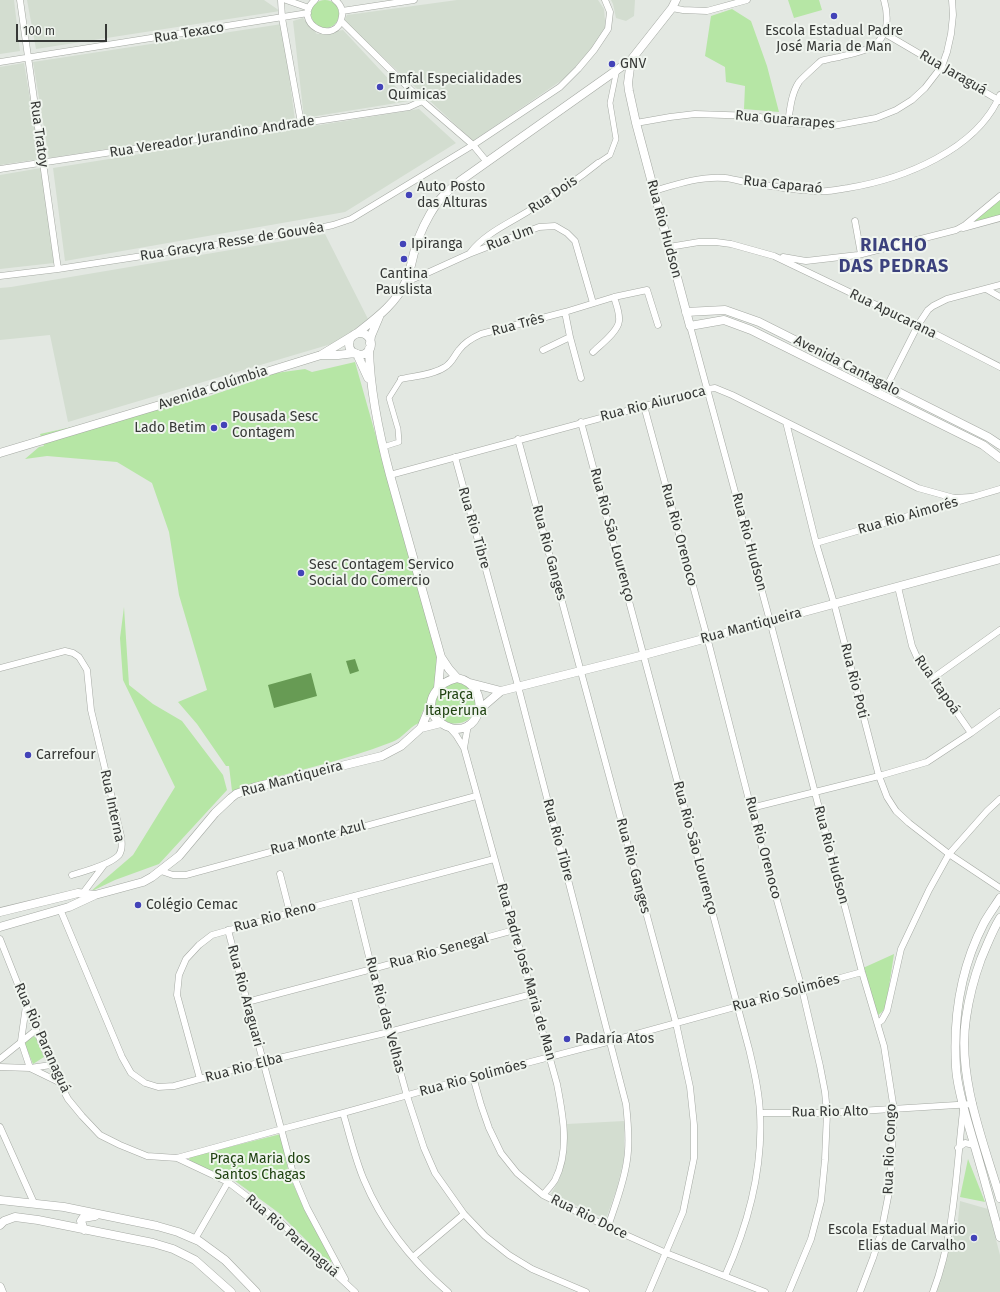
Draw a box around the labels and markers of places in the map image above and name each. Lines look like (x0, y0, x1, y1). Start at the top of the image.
marker: Escola Estadual Padre José Maria de Man (829, 11, 839, 21)
place label: Escola Estadual Padre José Maria de Man (765, 23, 903, 56)
place label: GNV (620, 56, 646, 72)
marker: GNV (607, 59, 617, 69)
place label: Emfal Especialidades Químicas (388, 71, 522, 104)
marker: Emfal Especialidades Químicas (375, 82, 385, 92)
place label: Auto Posto das Alturas (417, 179, 487, 212)
marker: Auto Posto das Alturas (404, 190, 414, 200)
place label: Ipiranga (411, 236, 463, 252)
marker: Ipiranga (398, 239, 408, 249)
marker: Cantina Pauslista (399, 254, 409, 264)
place label: Cantina Pauslista (376, 266, 432, 298)
place label: Pousada Sesc Contagem (232, 409, 318, 442)
place label: Lado Betim (134, 420, 206, 436)
marker: Pousada Sesc Contagem (219, 420, 229, 430)
marker: Lado Betim (209, 423, 219, 433)
place label: Sesc Contagem Servico Social do Comercio (309, 557, 454, 590)
marker: Sesc Contagem Servico Social do Comercio (296, 568, 306, 578)
place label: Carrefour (36, 747, 96, 763)
marker: Carrefour (23, 750, 33, 760)
place label: Colégio Cemac (146, 897, 238, 913)
marker: Colégio Cemac (133, 900, 143, 910)
place label: Padaría Atos (575, 1031, 654, 1047)
marker: Padaría Atos (562, 1034, 572, 1044)
place label: Escola Estadual Mario Elias de Carvalho (828, 1222, 966, 1254)
marker: Escola Estadual Mario Elias de Carvalho (969, 1233, 979, 1243)

